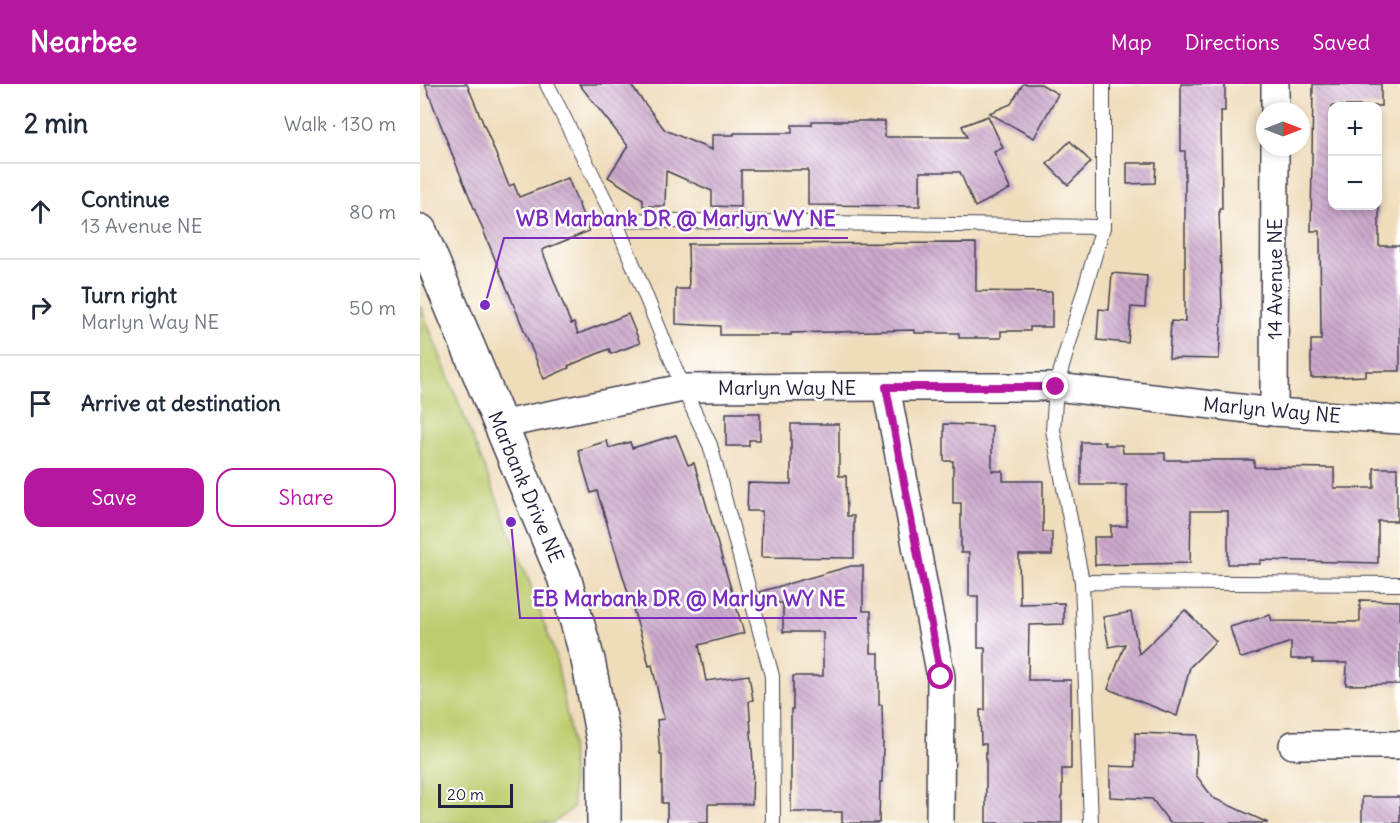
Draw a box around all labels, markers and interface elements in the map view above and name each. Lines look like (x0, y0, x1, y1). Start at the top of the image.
text: Nearbee (30, 24, 137, 60)
text: Map (1111, 29, 1152, 56)
text: Directions (1185, 29, 1279, 56)
text: Saved (1312, 29, 1370, 56)
north arrow (1256, 102, 1310, 156)
map controls (1328, 102, 1382, 210)
button: + (1328, 102, 1382, 156)
text: 2 min (24, 107, 88, 140)
text: Walk · 130 m (284, 111, 396, 136)
button: − (1328, 156, 1382, 210)
text: Continue (81, 185, 170, 213)
icon: ahead (24, 195, 57, 228)
text: 80 m (349, 199, 396, 224)
callout: WB Marbank DR @ Marlyn WY NE (504, 199, 848, 238)
text: WB Marbank DR @ Marlyn WY NE (516, 205, 836, 232)
text: 13 Avenue NE (81, 213, 202, 238)
street label: 14 Avenue NE (1262, 218, 1287, 340)
text: Turn right (81, 281, 177, 309)
icon: right (24, 291, 57, 324)
text: 50 m (349, 295, 396, 320)
text: Marlyn Way NE (81, 309, 219, 334)
route end (1042, 373, 1068, 399)
street label: Marlyn Way NE (718, 375, 856, 400)
icon: arrive (24, 387, 57, 420)
text: Arrive at destination (81, 389, 281, 417)
street label: Marlyn Way NE (1202, 391, 1342, 428)
street label: Marbank Drive NE (483, 407, 570, 566)
button: Save (24, 468, 204, 527)
button: Share (216, 468, 396, 527)
callout: EB Marbank DR @ Marlyn WY NE (520, 579, 857, 618)
text: EB Marbank DR @ Marlyn WY NE (532, 585, 846, 612)
route start (927, 663, 953, 689)
scale bar (438, 781, 513, 808)
text: 20 m (447, 784, 484, 804)

